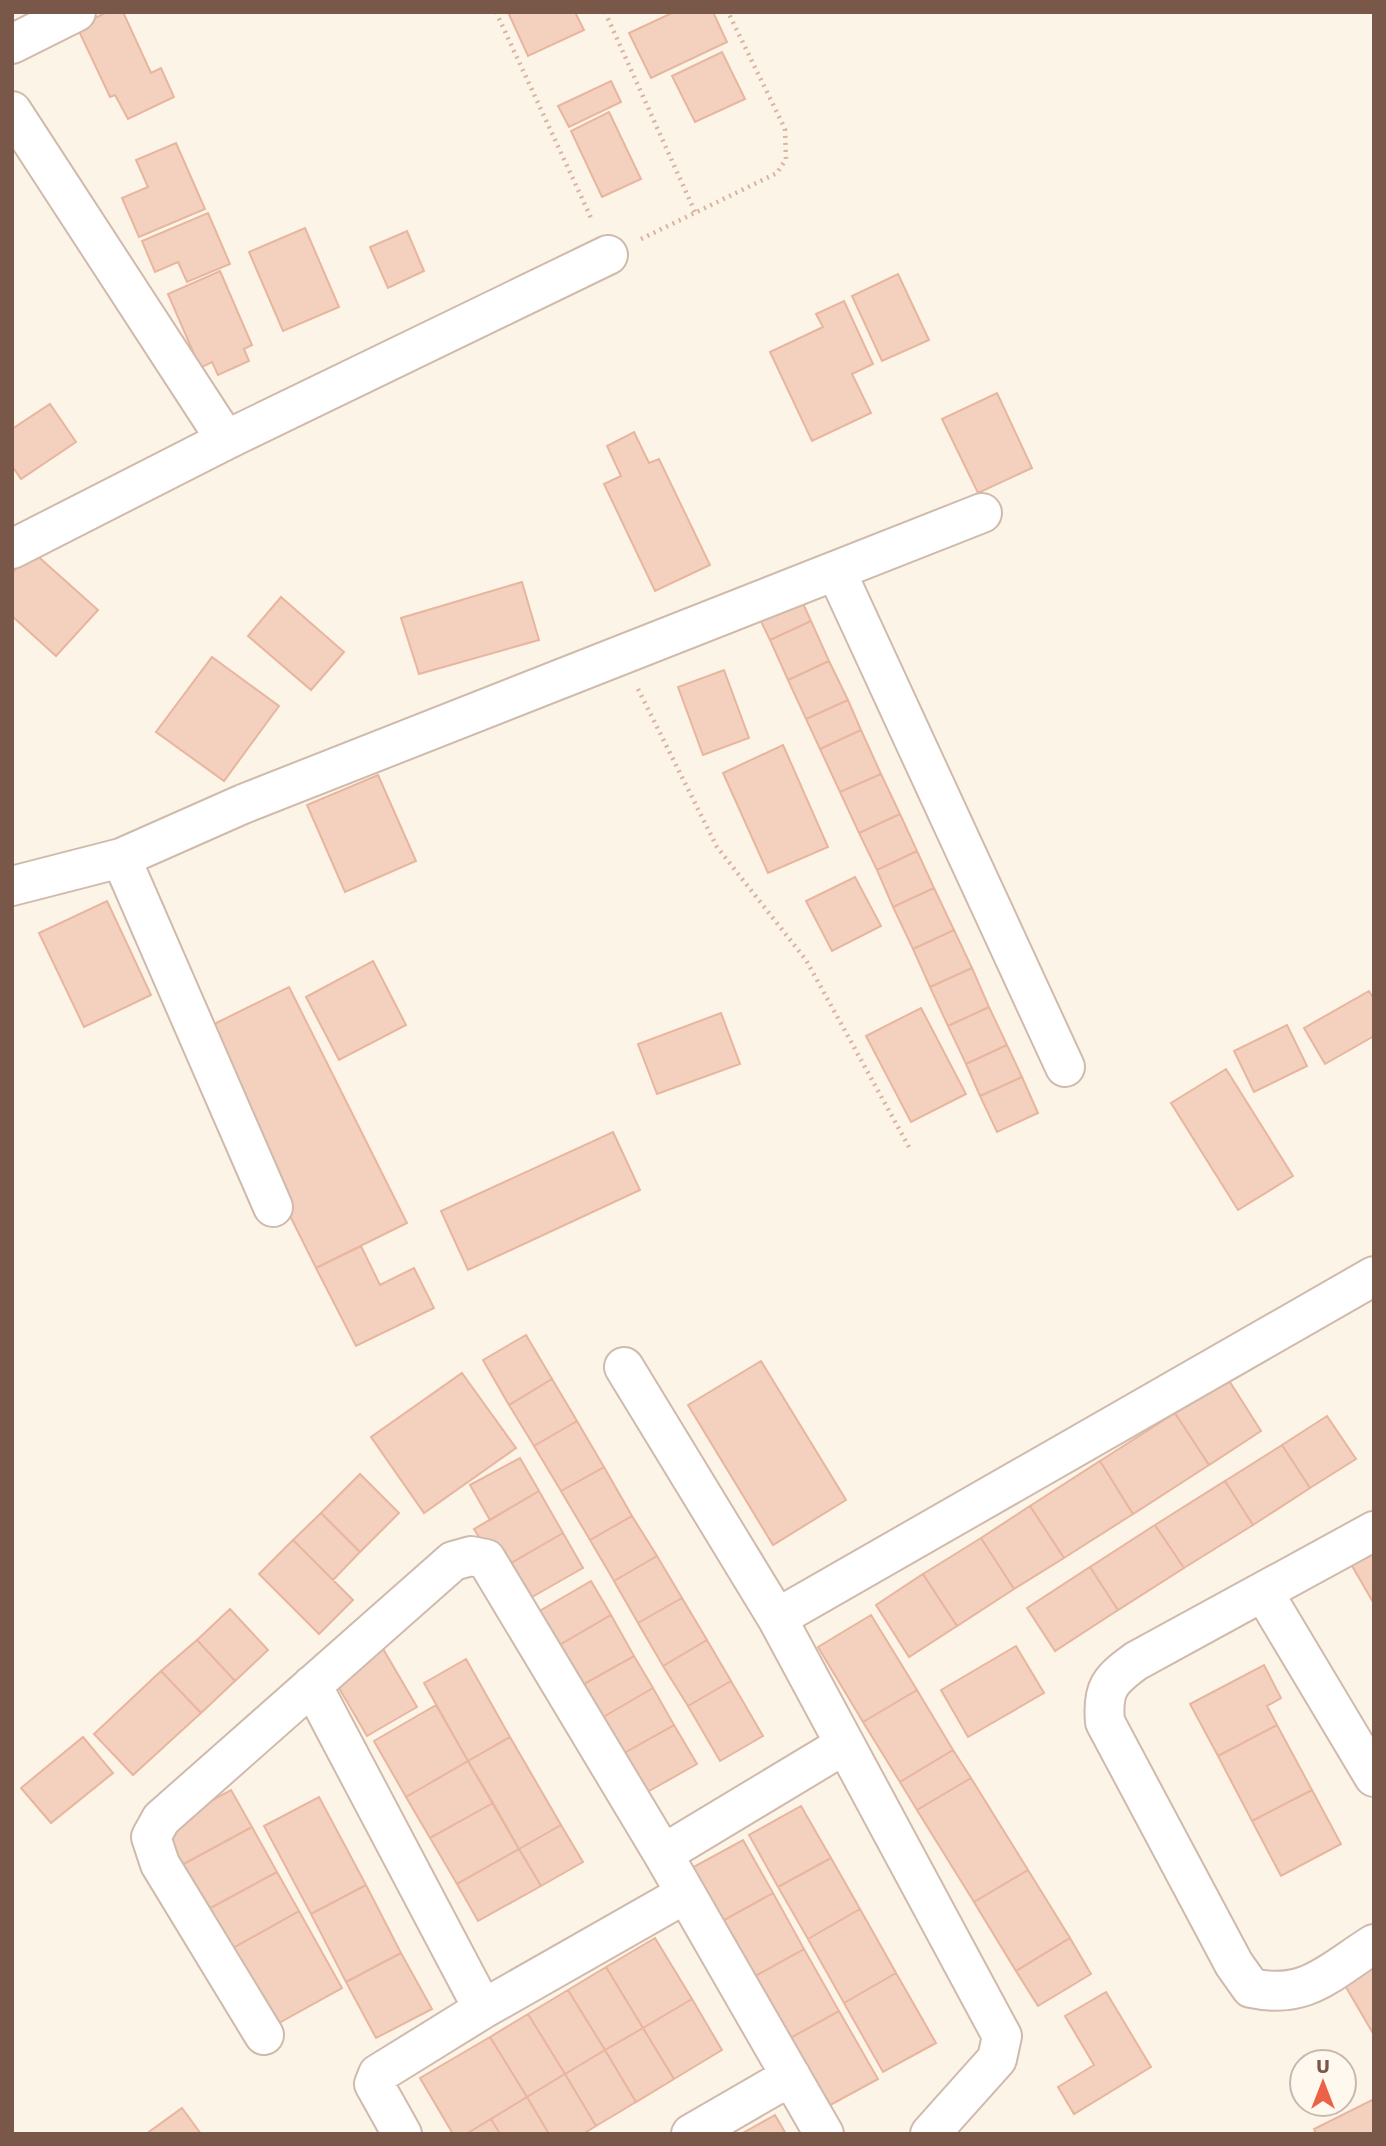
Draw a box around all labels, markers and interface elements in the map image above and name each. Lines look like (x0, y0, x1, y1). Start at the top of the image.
north arrow (1288, 2048, 1358, 2118)
text: U (1316, 2055, 1330, 2078)

